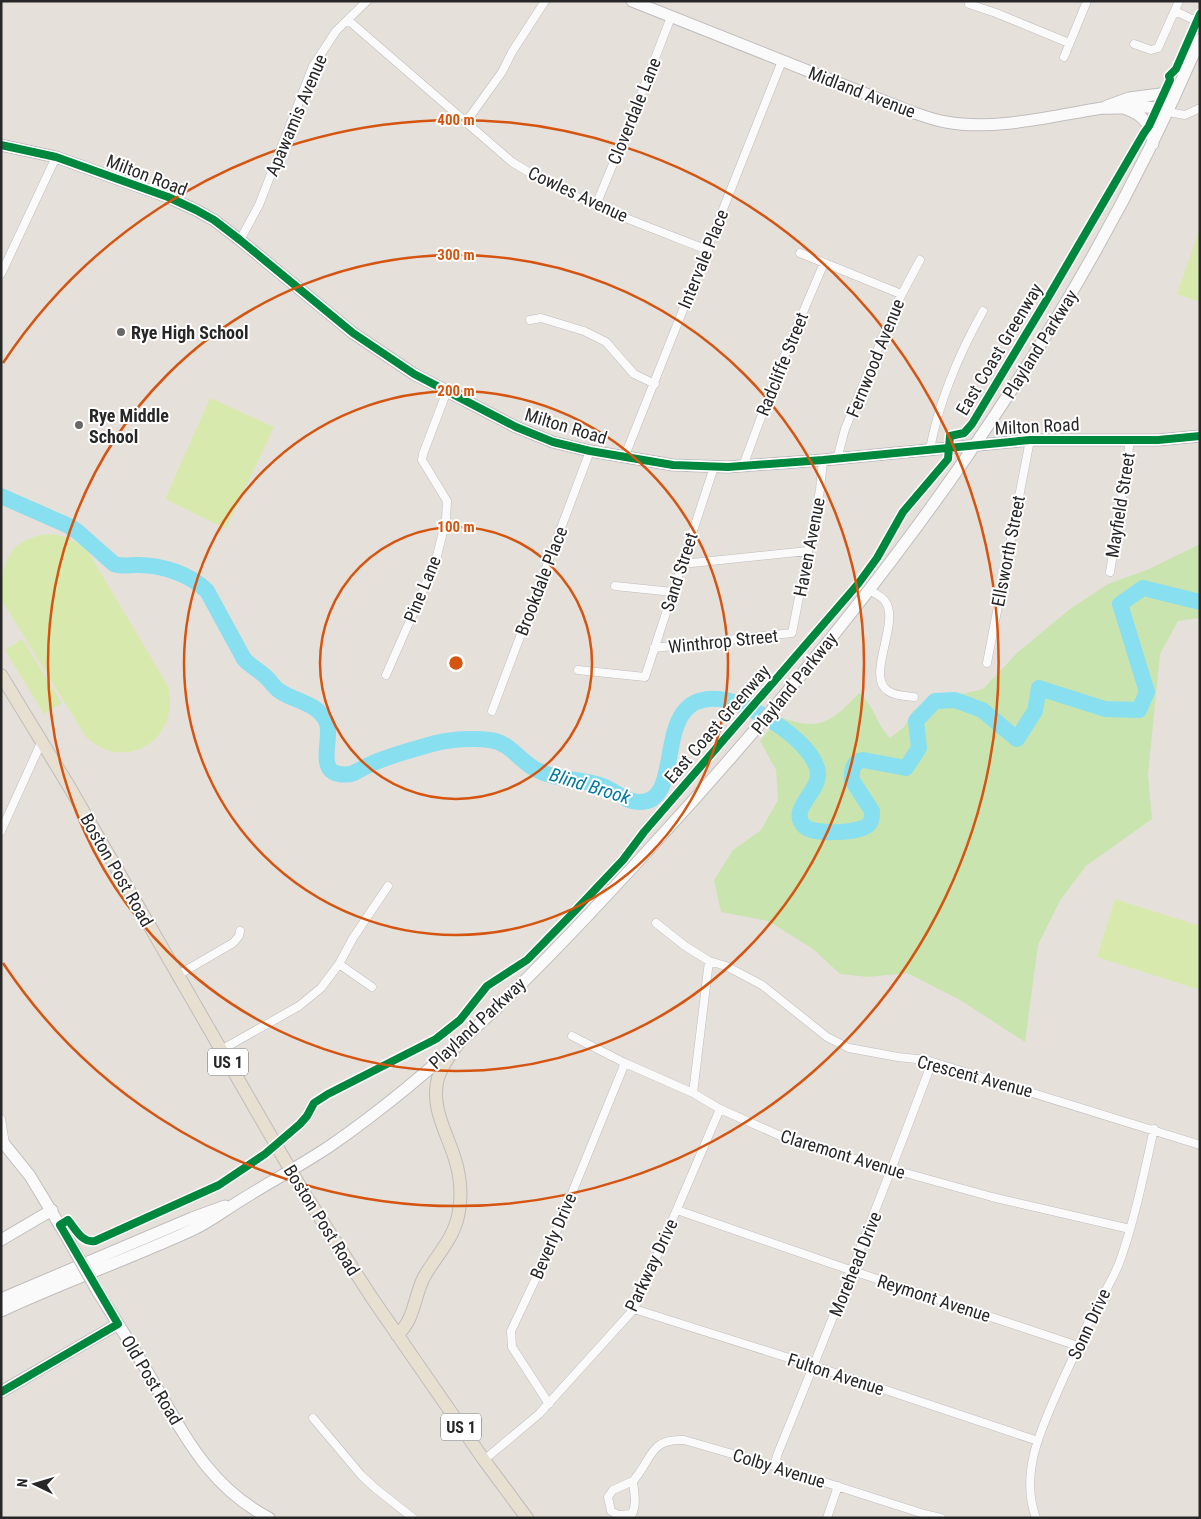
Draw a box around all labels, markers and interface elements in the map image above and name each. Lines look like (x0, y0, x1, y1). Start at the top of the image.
street label: Apawamis Avenue (261, 51, 331, 179)
street label: Cloverdale Lane (603, 55, 665, 167)
street label: Midland Avenue (805, 62, 919, 122)
text: 400 m (437, 111, 475, 129)
street label: Milton Road (104, 150, 190, 200)
street label: Cowles Avenue (525, 162, 631, 226)
street label: Intervale Place (674, 206, 732, 312)
text: 300 m (437, 246, 475, 264)
street label: East Coast Greenway (951, 279, 1047, 419)
street label: Playland Parkway (998, 285, 1082, 402)
street label: Fernwood Avenue (842, 296, 908, 420)
street label: Radcliffe Street (752, 309, 812, 419)
place label: Rye High School (131, 322, 249, 343)
marker: Rye High School (115, 326, 127, 338)
text: 200 m (437, 382, 475, 400)
street label: Milton Road (522, 404, 610, 448)
place label: Rye Middle School (89, 405, 169, 447)
street label: Milton Road (994, 413, 1080, 439)
marker: Rye Middle School (73, 419, 85, 431)
street label: Mayfield Street (1101, 451, 1139, 559)
street label: Ellsworth Street (987, 494, 1029, 608)
street label: Haven Avenue (789, 496, 829, 598)
text: 100 m (437, 518, 475, 536)
street label: Brookdale Place (511, 524, 571, 638)
street label: Sand Street (656, 530, 702, 614)
street label: Pine Lane (399, 553, 445, 625)
street label: Winthrop Street (667, 625, 779, 657)
street label: Playland Parkway (747, 628, 842, 738)
centre of rings (447, 654, 465, 672)
street label: East Coast Greenway (660, 660, 774, 787)
water label: Blind Brook (547, 763, 634, 809)
street label: Boston Post Road (76, 810, 158, 930)
street label: Playland Parkway (424, 973, 530, 1073)
road number: US 1 (208, 1048, 248, 1076)
street label: Crescent Avenue (915, 1050, 1035, 1102)
street label: Claremont Avenue (778, 1125, 908, 1183)
street label: Boston Post Road (279, 1161, 365, 1279)
street label: Beverly Drive (525, 1190, 581, 1282)
street label: Morehead Drive (824, 1209, 886, 1319)
street label: Parkway Drive (620, 1215, 682, 1315)
street label: Reymont Avenue (875, 1270, 993, 1326)
street label: Sonn Drive (1063, 1285, 1115, 1363)
street label: Old Post Road (117, 1331, 187, 1429)
street label: Fulton Avenue (785, 1349, 887, 1399)
road number: US 1 (441, 1414, 481, 1440)
street label: Colby Avenue (730, 1444, 828, 1492)
north arrow (10, 1459, 60, 1509)
text: N (14, 1478, 30, 1488)

